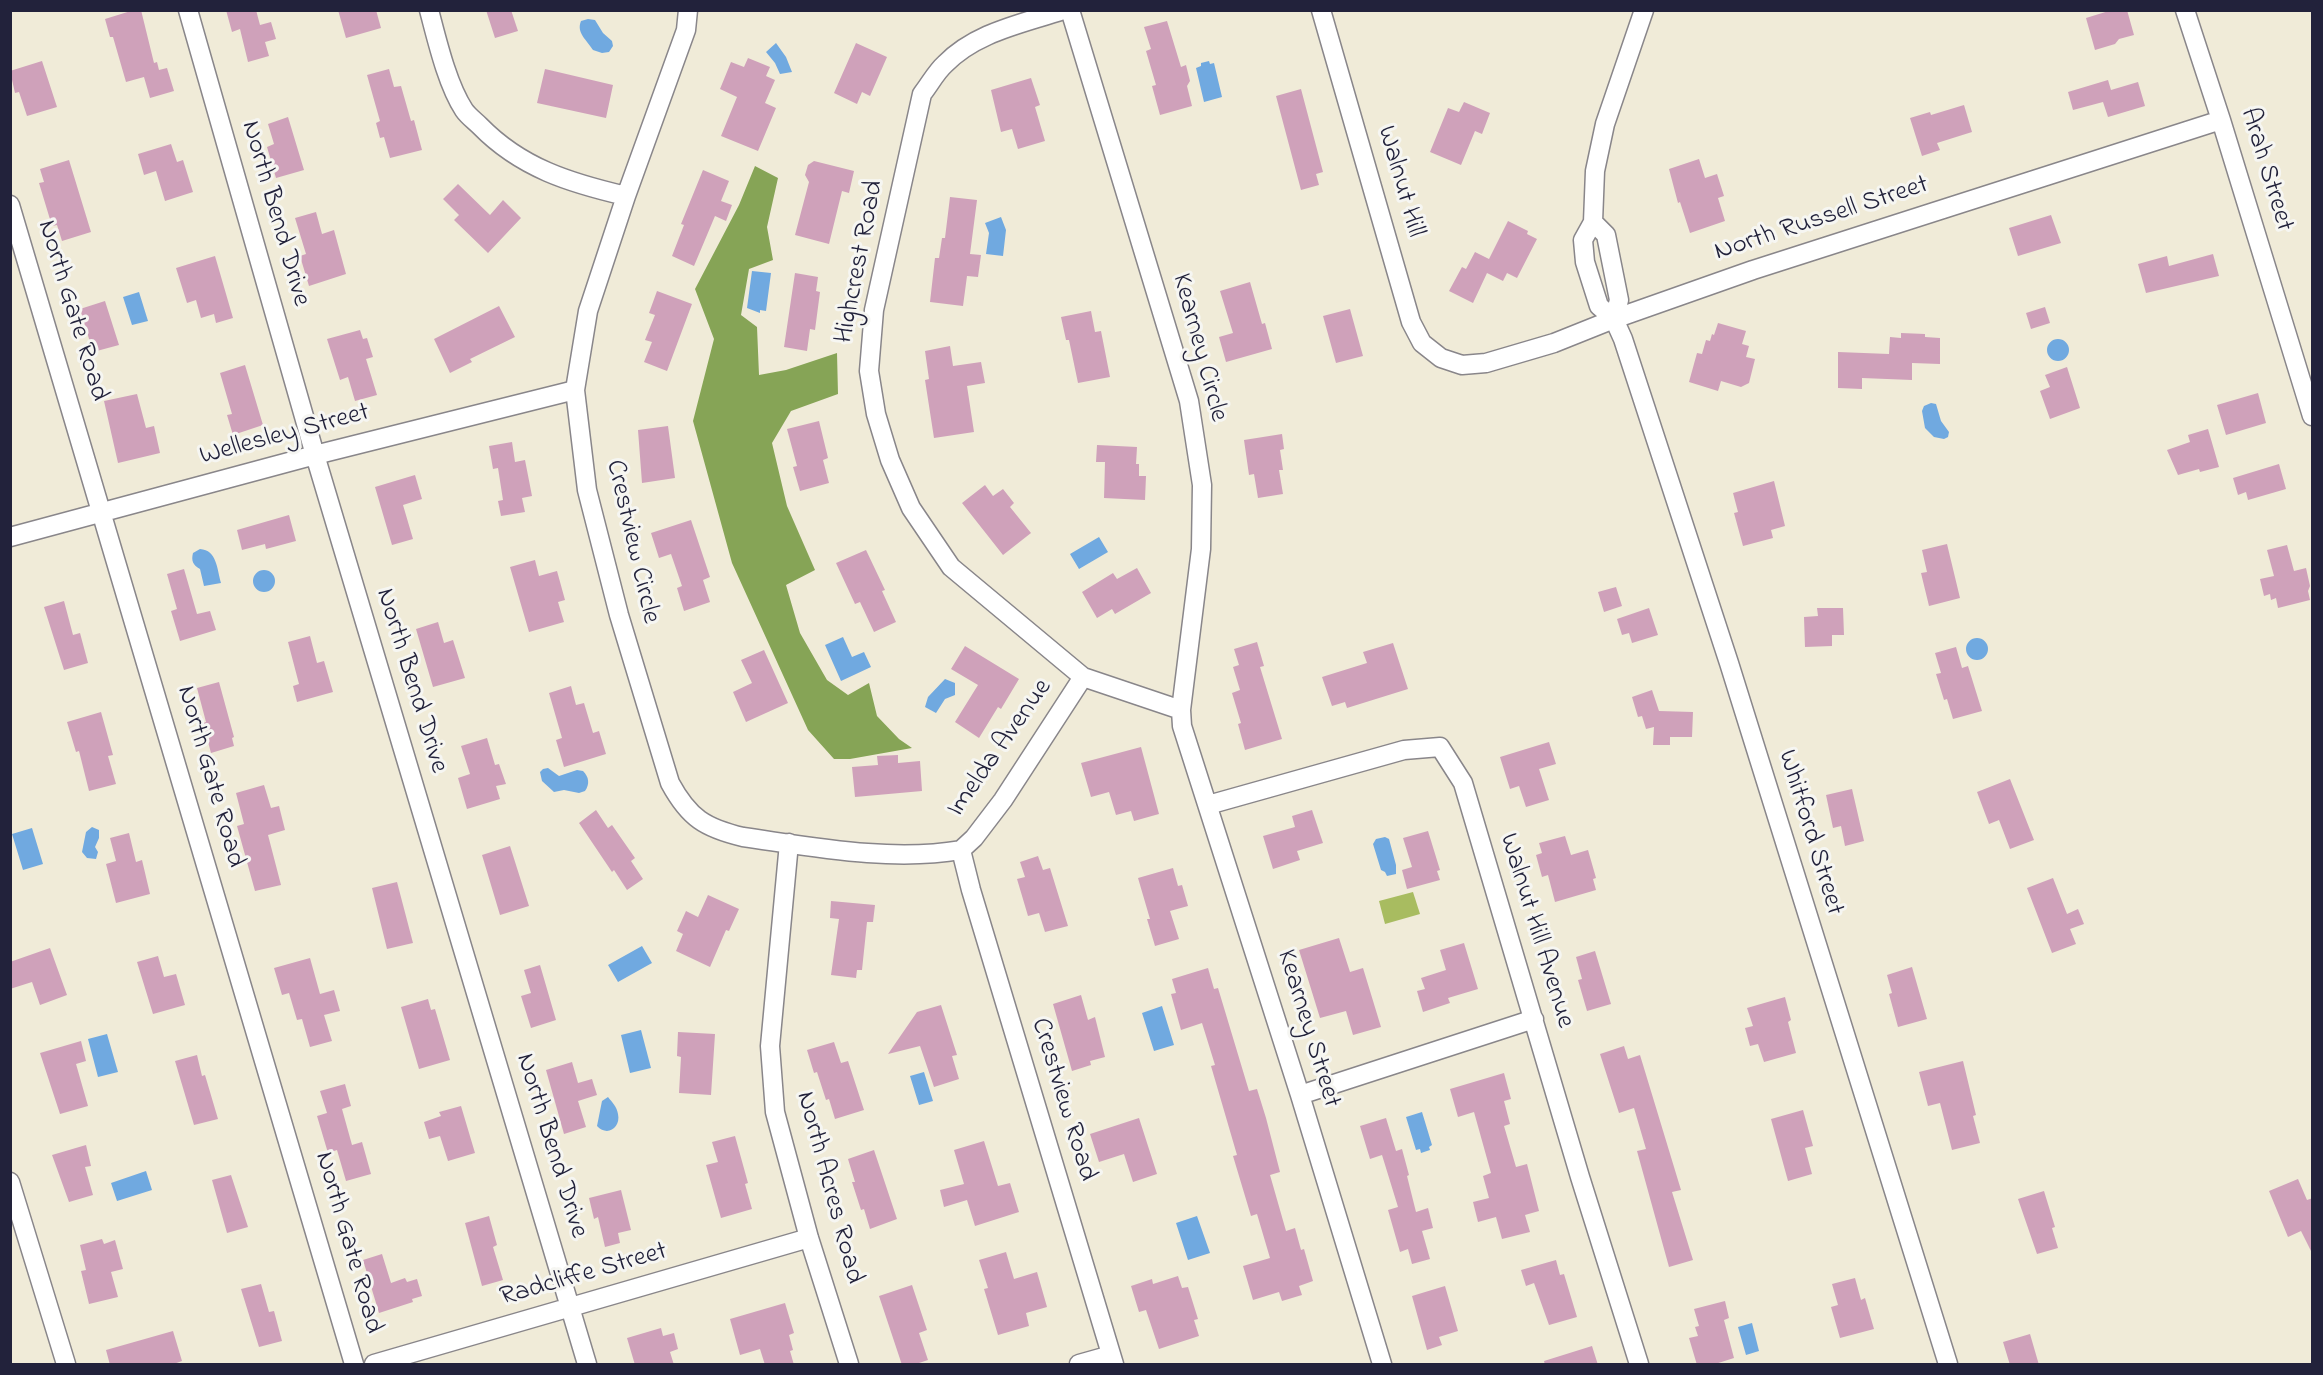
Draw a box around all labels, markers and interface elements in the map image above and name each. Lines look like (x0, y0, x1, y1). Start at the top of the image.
street label: Arah Street (2231, 104, 2299, 236)
street label: North Bend Drive (232, 118, 316, 310)
street label: Walnut Hill (1368, 123, 1430, 241)
street label: North Russell Street (1711, 170, 1933, 270)
street label: Highcrest Road (829, 178, 893, 346)
street label: North Gate Road (28, 217, 114, 405)
street label: Kearney Circle (1163, 270, 1233, 426)
street label: Wellesley Street (197, 398, 373, 474)
street label: Crestview Circle (596, 457, 666, 627)
street label: North Bend Drive (367, 585, 453, 777)
street label: Imelda Avenue (942, 674, 1060, 824)
street label: North Gate Road (168, 682, 250, 872)
street label: Whitford Street (1769, 747, 1849, 919)
street label: Walnut Hill Avenue (1490, 830, 1580, 1032)
street label: Kearney Street (1268, 946, 1346, 1112)
street label: Crestview Road (1022, 1015, 1102, 1185)
street label: North Bend Drive (507, 1050, 593, 1242)
street label: North Acres Road (787, 1088, 869, 1288)
street label: North Gate Road (306, 1148, 388, 1338)
street label: Radcliffe Street (497, 1237, 671, 1315)

